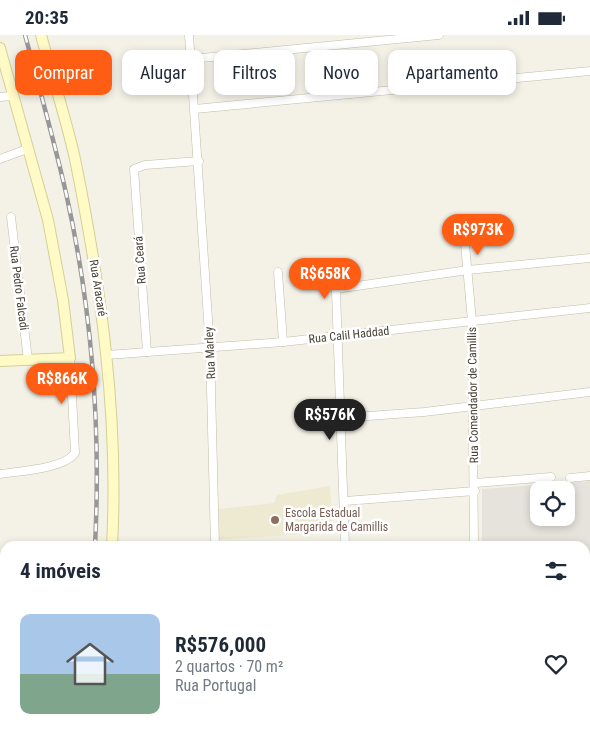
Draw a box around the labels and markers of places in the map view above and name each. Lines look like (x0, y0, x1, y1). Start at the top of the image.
pin: R$973K (437, 213, 519, 256)
pin: R$658K (284, 257, 366, 300)
pin: R$866K (21, 363, 103, 405)
pin: R$576K (289, 399, 371, 441)
place label: Escola Estadual Margarida de Camillis (285, 506, 388, 534)
marker: Escola Estadual Margarida de Camillis (269, 514, 281, 526)

